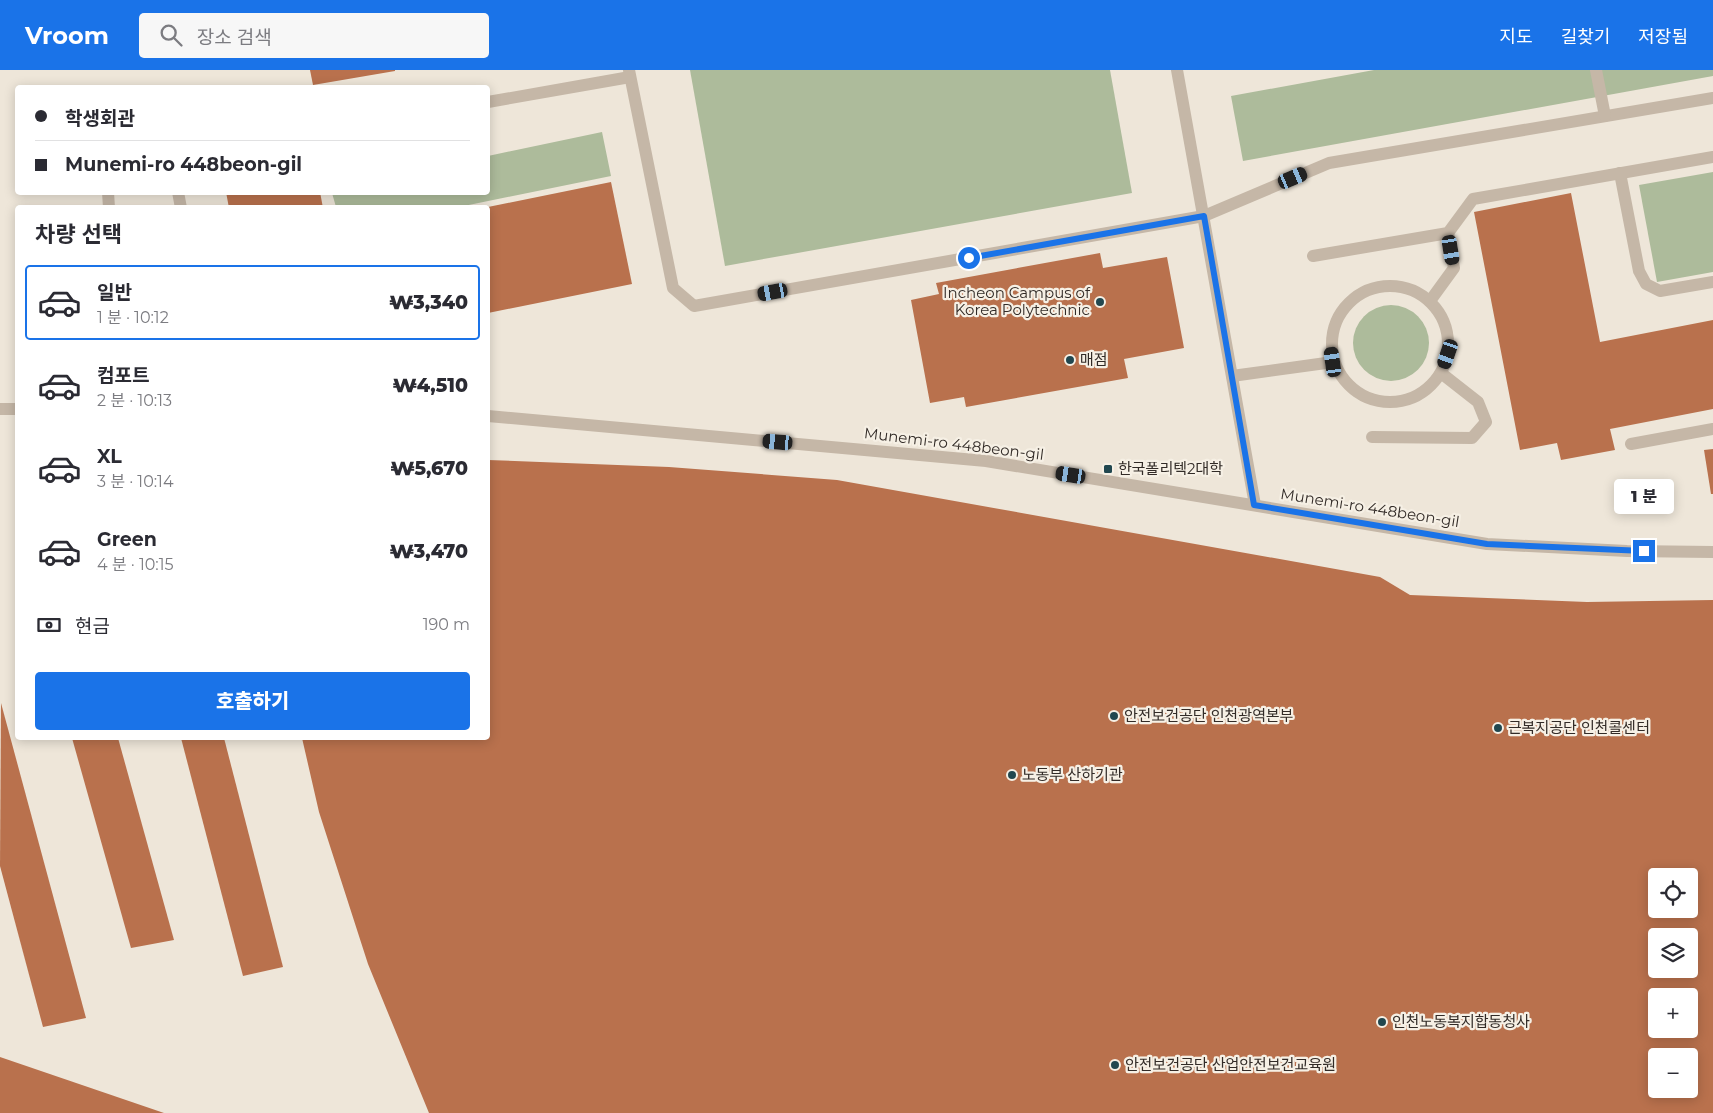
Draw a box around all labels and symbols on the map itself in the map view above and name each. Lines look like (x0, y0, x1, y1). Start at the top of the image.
car (1276, 165, 1309, 191)
car (1441, 234, 1460, 266)
route start (958, 247, 980, 269)
car (756, 282, 789, 302)
place label: Incheon Campus of Korea Polytechnic (943, 283, 1091, 319)
marker: Incheon Campus of Korea Polytechnic (1094, 296, 1106, 308)
car (1436, 337, 1459, 371)
car (1323, 346, 1342, 378)
place label: 매점 (1080, 350, 1108, 369)
marker: 매점 (1064, 354, 1076, 366)
street label: Munemi-ro 448beon-gil (863, 423, 1045, 464)
car (762, 433, 793, 451)
place label: 한국폴리텍2대학 (1118, 459, 1223, 478)
marker: 한국폴리텍2대학 (1102, 463, 1114, 475)
car (1055, 465, 1086, 485)
callout: 1 분 (1614, 478, 1674, 514)
street label: Munemi-ro 448beon-gil (1279, 484, 1461, 531)
route end (1633, 540, 1655, 562)
place label: 안전보건공단 인천광역본부 (1124, 706, 1294, 725)
marker: 안전보건공단 인천광역본부 (1108, 710, 1120, 722)
place label: 근복지공단 인천콜센터 (1508, 718, 1650, 737)
marker: 근복지공단 인천콜센터 (1492, 722, 1504, 734)
place label: 노동부 산하기관 (1022, 765, 1123, 784)
marker: 노동부 산하기관 (1006, 769, 1018, 781)
place label: 인천노동복지합동청사 (1392, 1012, 1530, 1031)
marker: 인천노동복지합동청사 (1376, 1016, 1388, 1028)
place label: 안전보건공단 산업안전보건교육원 (1125, 1055, 1336, 1074)
marker: 안전보건공단 산업안전보건교육원 (1109, 1059, 1121, 1071)

